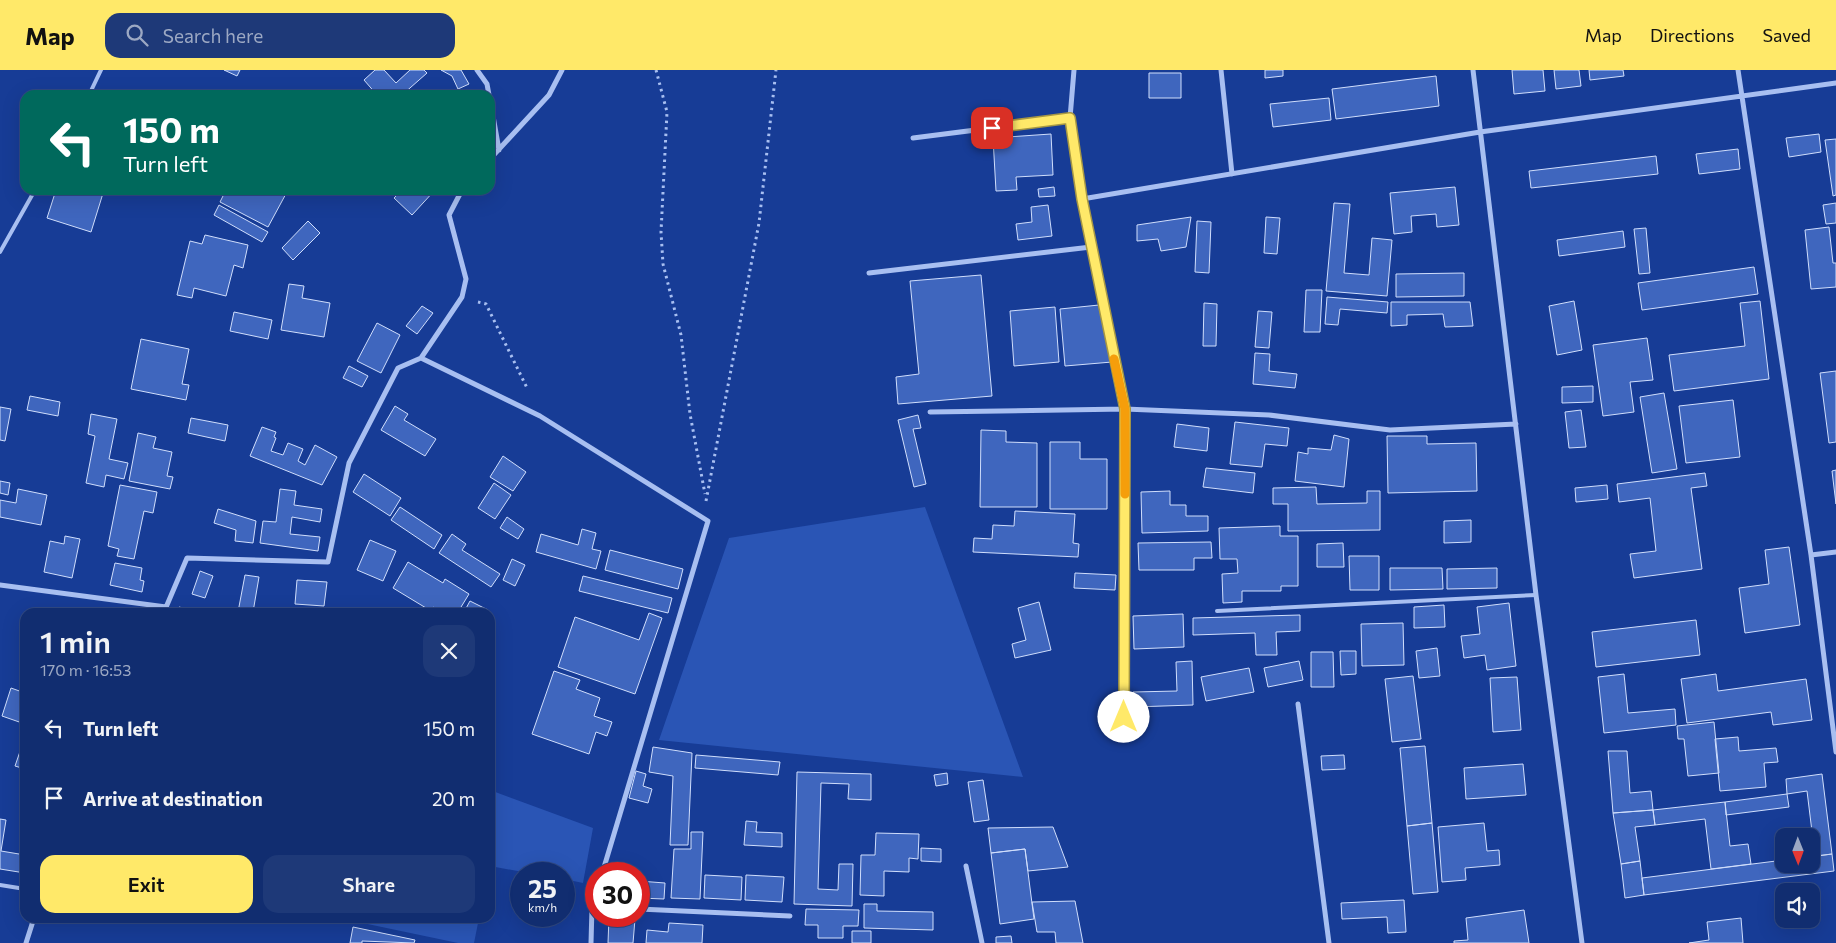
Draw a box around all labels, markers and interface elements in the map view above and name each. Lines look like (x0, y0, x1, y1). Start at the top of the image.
search box (105, 13, 455, 58)
text: Map (25, 21, 75, 50)
icon: search (123, 21, 151, 49)
text: Search here (163, 24, 263, 47)
text: Map (1585, 24, 1622, 46)
text: Directions (1650, 24, 1734, 46)
text: Saved (1762, 24, 1811, 46)
text: 150 m (123, 107, 220, 150)
pin (971, 107, 1013, 149)
icon: left (40, 110, 105, 175)
icon: arrive (978, 114, 1006, 142)
text: Turn left (123, 150, 208, 177)
text: 1 min (40, 622, 111, 659)
button: close (423, 625, 475, 677)
text: 170 m · 16:53 (40, 660, 131, 679)
position arrow (1097, 690, 1149, 742)
icon: left (40, 714, 68, 742)
text: Turn left (83, 717, 158, 740)
text: 150 m (423, 717, 475, 740)
icon: arrive (40, 784, 68, 812)
text: Arrive at destination (83, 787, 263, 810)
text: 20 m (432, 787, 475, 810)
north arrow (1775, 828, 1820, 872)
map controls (1775, 828, 1820, 928)
button: Exit (40, 855, 253, 913)
button: Share (263, 855, 475, 913)
speed limit sign: 30 (585, 862, 650, 927)
text: 25 (528, 873, 557, 903)
button: sound (1775, 883, 1820, 928)
text: km/h (528, 900, 557, 914)

